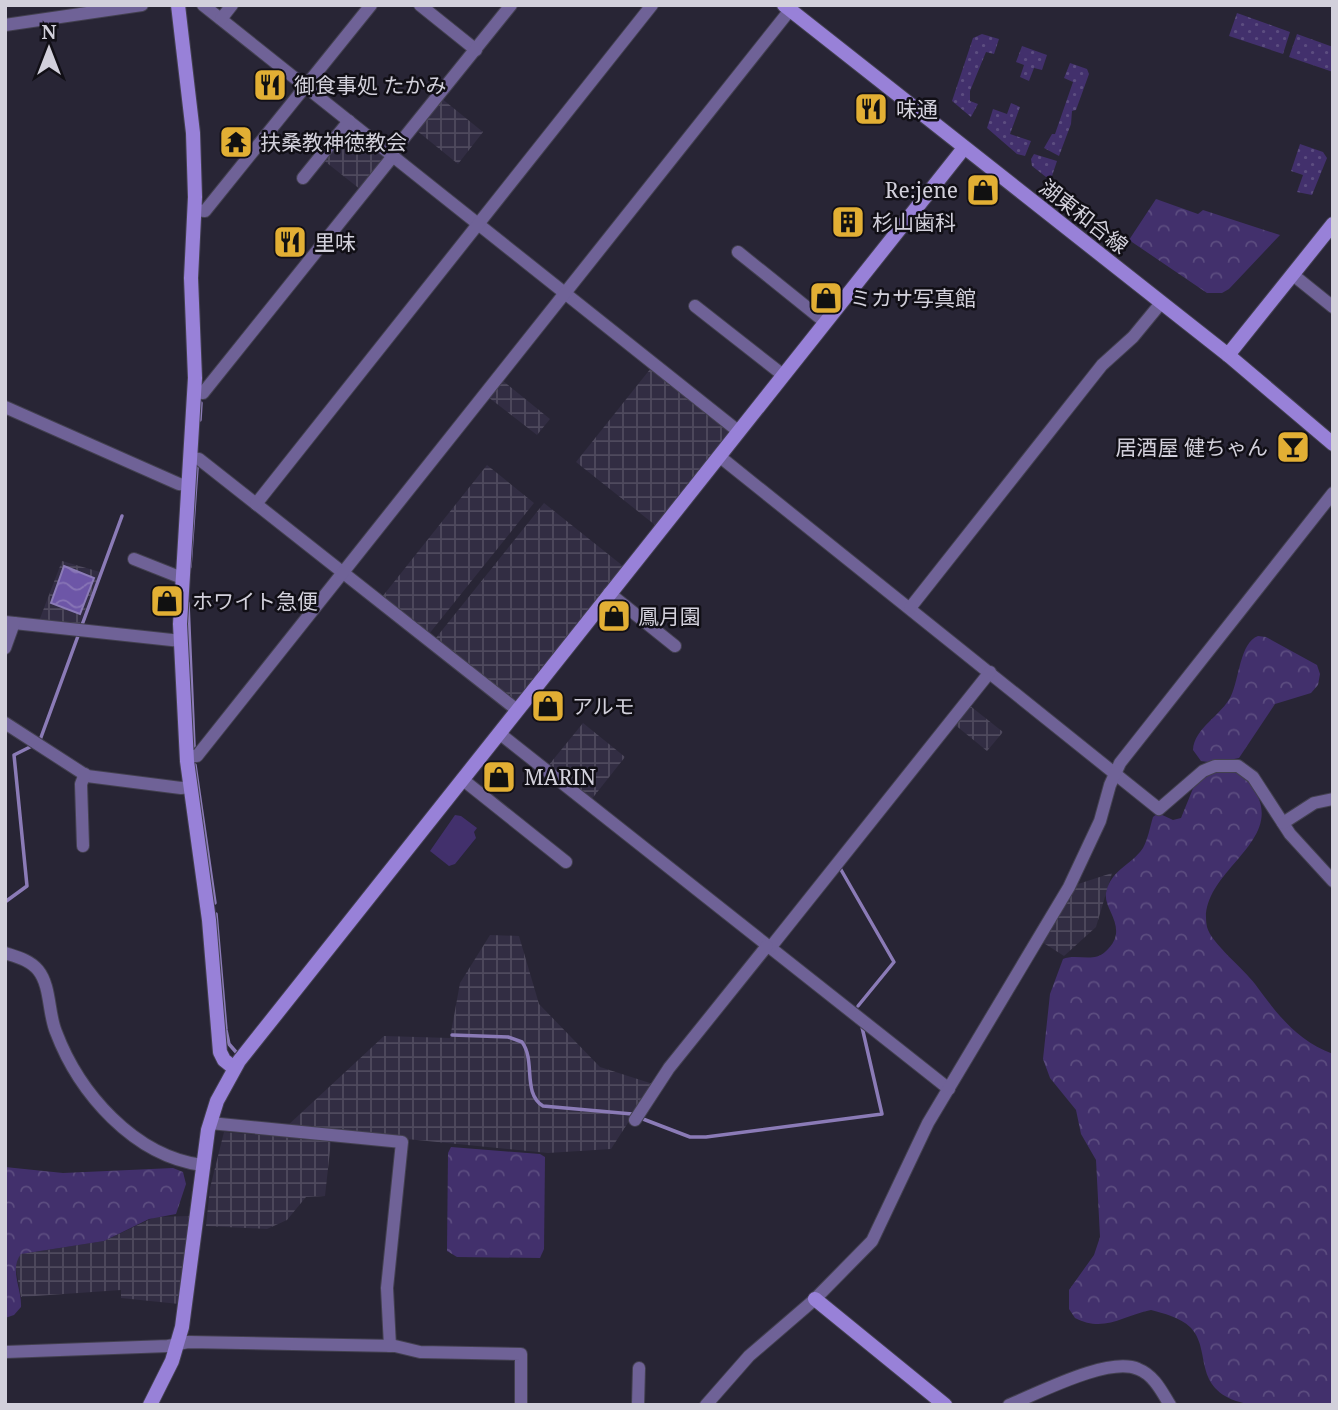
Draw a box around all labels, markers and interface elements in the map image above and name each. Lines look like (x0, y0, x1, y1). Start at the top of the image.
north arrow (14, 14, 84, 84)
text: N (42, 19, 57, 45)
restaurant icon: 御食事処 たかみ (251, 66, 289, 104)
place label: 御食事処 たかみ (294, 71, 446, 99)
restaurant icon: 味通 (852, 90, 890, 128)
place label: 味通 (896, 95, 938, 123)
temple icon: 扶桑教神徳教会 (217, 123, 255, 161)
place label: 扶桑教神徳教会 (260, 128, 407, 156)
shop icon: Re:jene (964, 171, 1002, 209)
street label: 湖東和合線 (1034, 173, 1134, 259)
place label: Re:jene (885, 176, 958, 204)
building icon: 杉山歯科 (829, 203, 867, 241)
place label: 杉山歯科 (872, 208, 956, 236)
restaurant icon: 里味 (271, 223, 309, 261)
place label: 里味 (314, 228, 356, 256)
shop icon: ミカサ写真館 (807, 279, 845, 317)
place label: ミカサ写真館 (850, 284, 976, 312)
bar icon: 居酒屋 健ちゃん (1274, 428, 1312, 466)
place label: 居酒屋 健ちゃん (1116, 433, 1268, 461)
shop icon: ホワイト急便 (148, 582, 186, 620)
place label: ホワイト急便 (192, 587, 318, 615)
shop icon: 鳳月園 (595, 597, 633, 635)
place label: 鳳月園 (638, 602, 701, 630)
shop icon: アルモ (529, 687, 567, 725)
place label: アルモ (572, 692, 635, 720)
shop icon: MARIN (480, 758, 518, 796)
place label: MARIN (524, 763, 596, 791)

